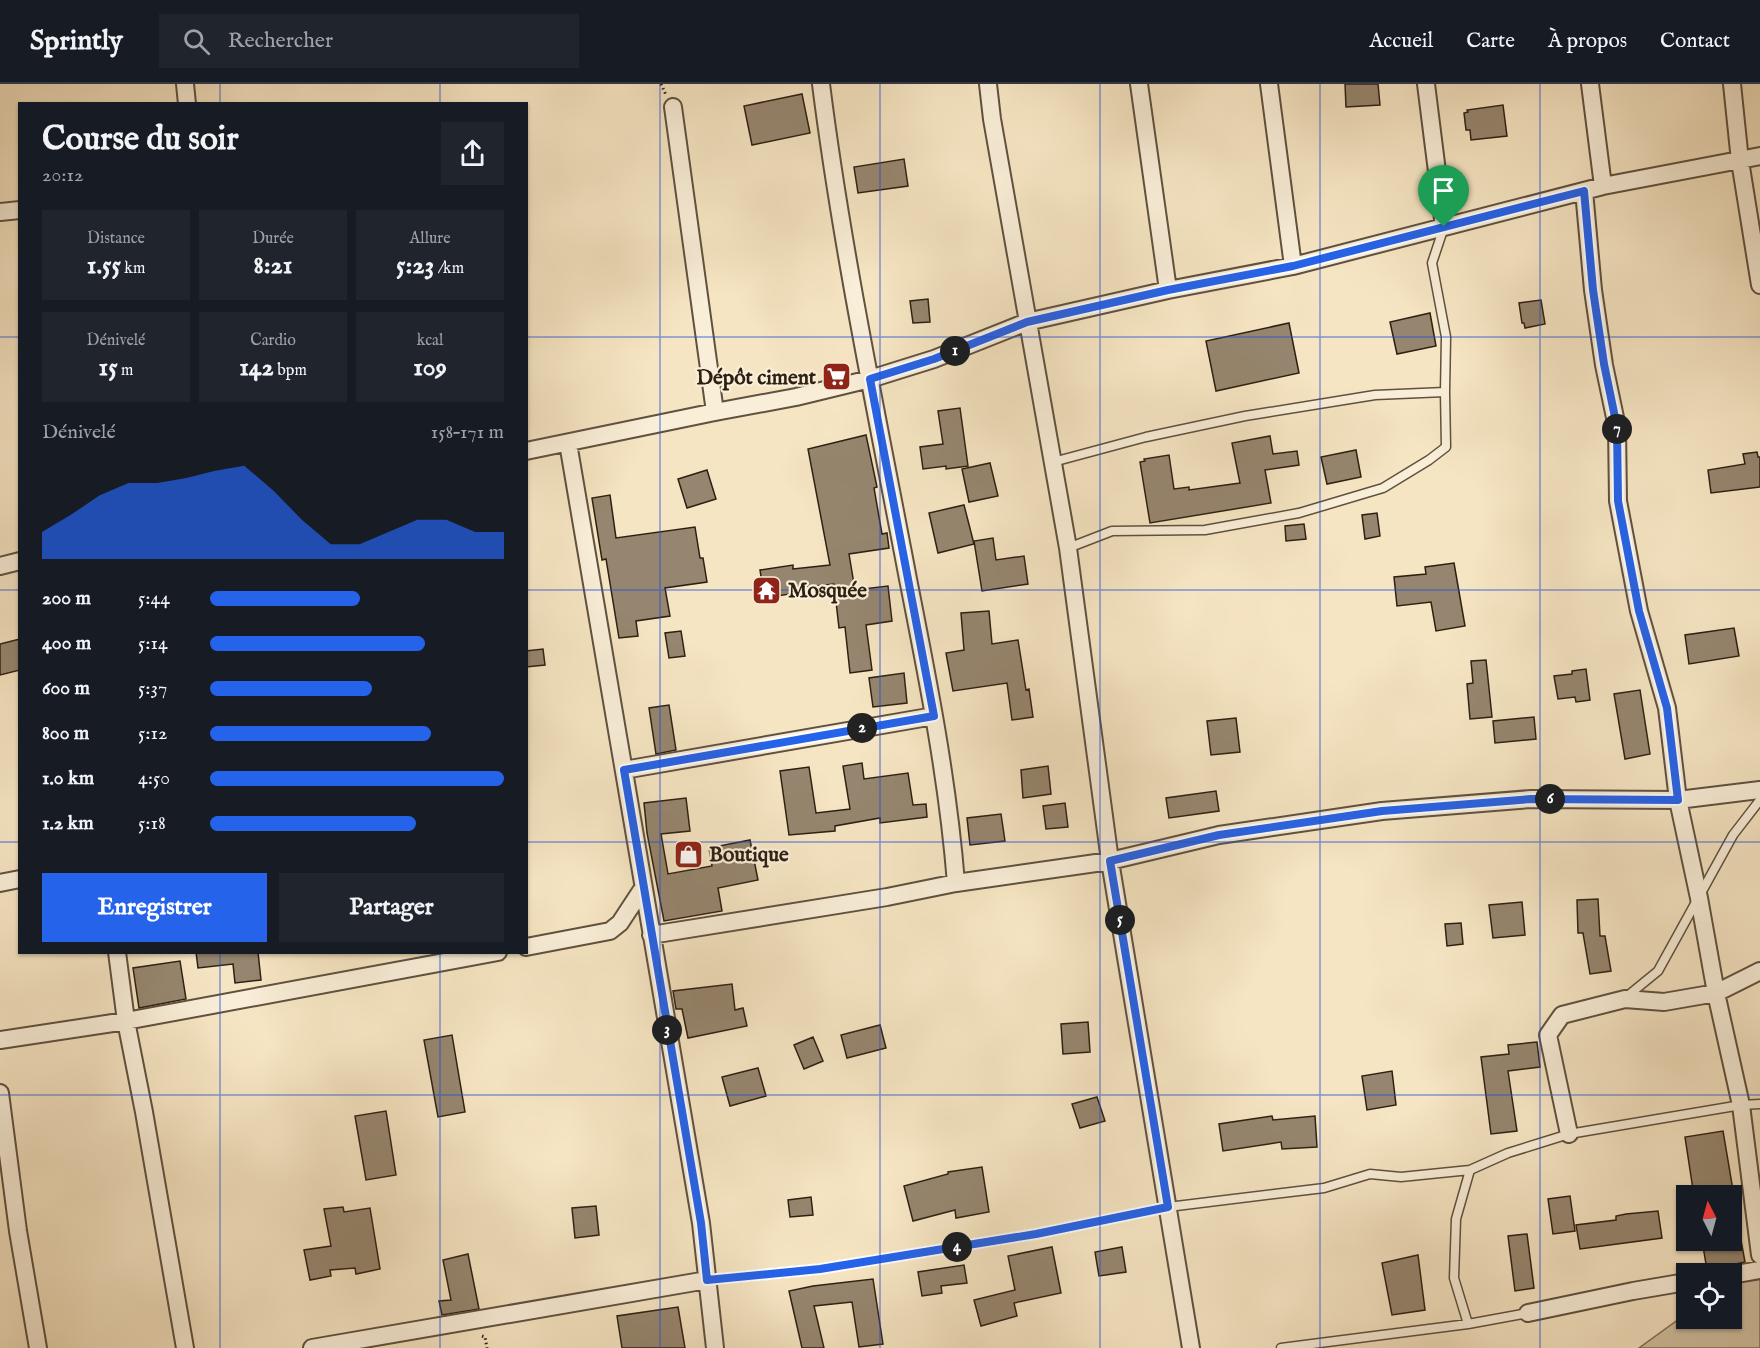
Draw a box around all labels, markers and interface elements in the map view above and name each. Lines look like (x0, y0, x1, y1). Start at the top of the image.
search box (159, 14, 579, 68)
text: Sprintly (30, 24, 123, 59)
icon: search (180, 25, 213, 58)
text: Rechercher (228, 27, 333, 55)
text: Accueil (1369, 28, 1433, 55)
text: Carte (1466, 28, 1515, 55)
text: À propos (1548, 28, 1627, 55)
text: Contact (1660, 28, 1730, 55)
text: Course du soir (42, 119, 239, 161)
button: share (441, 122, 504, 185)
text: 20:12 (42, 163, 83, 188)
pin (1418, 165, 1469, 227)
icon: arrive (1427, 174, 1460, 207)
text: Distance (87, 229, 145, 249)
text: Durée (252, 229, 294, 249)
text: Allure (409, 229, 451, 249)
text: 1.55 (87, 249, 121, 282)
text: 8:21 (254, 249, 292, 282)
text: 5:23 (396, 249, 434, 282)
text: km (121, 259, 145, 279)
text: /km (434, 259, 464, 279)
text: Dénivelé (87, 331, 145, 351)
text: Cardio (250, 331, 296, 351)
text: kcal (417, 331, 443, 351)
pin: 1 (940, 336, 970, 366)
text: 1 (952, 341, 958, 361)
text: 15 (99, 351, 118, 384)
text: 142 (239, 351, 274, 384)
text: 109 (413, 351, 447, 384)
text: m (118, 361, 133, 381)
text: bpm (274, 361, 307, 381)
supermarket icon: Dépôt ciment (821, 361, 853, 393)
place label: Dépôt ciment (696, 365, 817, 392)
pin: 7 (1602, 414, 1632, 444)
text: 7 (1613, 419, 1621, 439)
text: Dénivelé (42, 420, 116, 445)
text: 158–171 m (431, 420, 504, 445)
temple icon: Mosquée (751, 574, 783, 606)
place label: Mosquée (788, 578, 867, 605)
text: 200 m (42, 586, 91, 611)
text: 5:44 (138, 586, 170, 611)
text: 400 m (42, 631, 91, 656)
text: 5:14 (138, 631, 168, 656)
text: 600 m (42, 676, 90, 701)
text: 5:37 (138, 676, 167, 701)
pin: 2 (847, 713, 877, 743)
text: 2 (858, 718, 866, 738)
text: 800 m (42, 721, 89, 746)
text: 5:12 (138, 721, 167, 746)
text: 1.0 km (42, 766, 94, 791)
text: 4:50 (138, 766, 170, 791)
pin: 6 (1535, 784, 1565, 814)
text: 6 (1547, 789, 1553, 809)
text: 1.2 km (42, 811, 94, 836)
text: 5:18 (138, 811, 166, 836)
shop icon: Boutique (672, 838, 704, 870)
place label: Boutique (709, 842, 789, 869)
button: Enregistrer (42, 873, 267, 942)
button: Partager (279, 873, 504, 942)
pin: 5 (1105, 905, 1135, 935)
text: 5 (1117, 910, 1123, 930)
pin: 3 (652, 1015, 682, 1045)
text: 3 (664, 1020, 670, 1040)
north arrow (1676, 1185, 1742, 1251)
map controls (1676, 1185, 1742, 1329)
pin: 4 (942, 1232, 972, 1262)
text: 4 (953, 1237, 961, 1257)
button: locate (1676, 1263, 1742, 1329)

